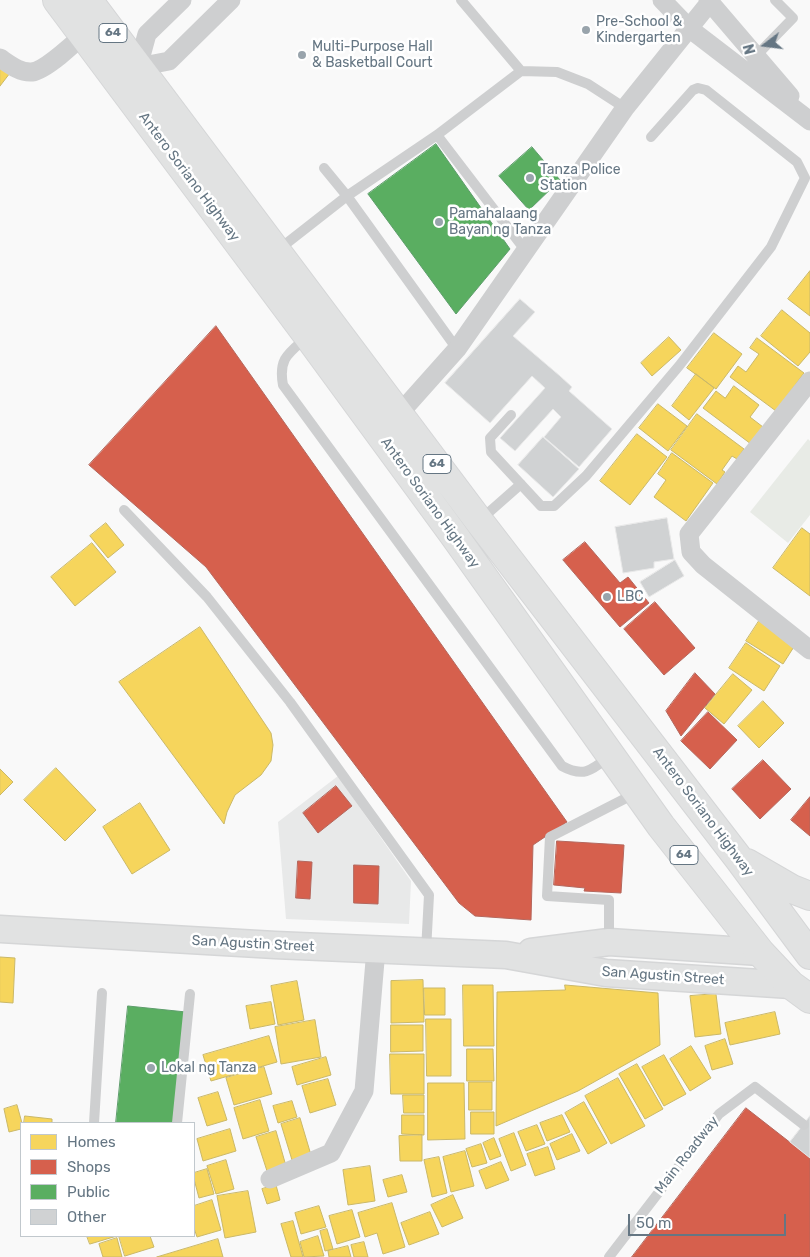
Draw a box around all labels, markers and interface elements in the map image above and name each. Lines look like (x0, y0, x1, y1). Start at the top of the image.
place label: Pre-School & Kindergarten (596, 14, 682, 46)
north arrow (740, 20, 790, 70)
road number: 64 (99, 23, 127, 42)
marker: Pre-School & Kindergarten (580, 24, 592, 36)
place label: Multi-Purpose Hall & Basketball Court (312, 39, 433, 72)
text: N (741, 42, 760, 56)
marker: Multi-Purpose Hall & Basketball Court (296, 49, 308, 61)
street label: Antero Soriano Highway (135, 109, 243, 245)
place label: Tanza Police Station (540, 162, 621, 194)
marker: Tanza Police Station (524, 172, 536, 184)
place label: Pamahalaang Bayan ng Tanza (449, 206, 551, 238)
marker: Pamahalaang Bayan ng Tanza (433, 216, 445, 228)
street label: Antero Soriano Highway (377, 434, 483, 572)
road number: 64 (423, 454, 451, 474)
place label: LBC (617, 589, 644, 605)
marker: LBC (601, 591, 613, 603)
street label: Antero Soriano Highway (649, 744, 757, 880)
road number: 64 (670, 846, 698, 864)
street label: San Agustin Street (191, 932, 315, 956)
street label: San Agustin Street (601, 963, 725, 989)
place label: Lokal ng Tanza (161, 1060, 257, 1076)
marker: Lokal ng Tanza (145, 1062, 157, 1074)
street label: Main Roadway (652, 1113, 722, 1197)
legend (20, 1122, 195, 1237)
text: Homes (67, 1133, 116, 1151)
text: Shops (67, 1158, 111, 1176)
text: Public (67, 1183, 110, 1201)
scale bar (630, 1204, 788, 1236)
text: Other (67, 1208, 106, 1226)
text: 50 m (636, 1214, 671, 1232)

